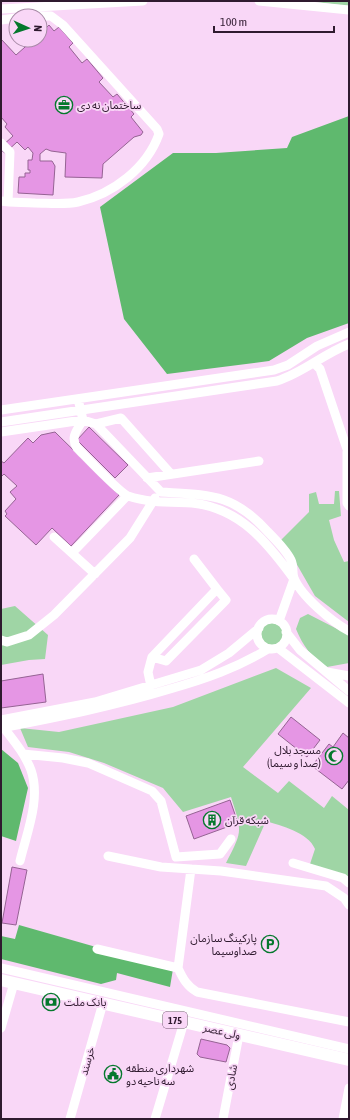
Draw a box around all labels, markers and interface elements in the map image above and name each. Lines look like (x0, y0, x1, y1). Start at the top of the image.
north arrow (8, 8, 48, 48)
scale bar (214, 8, 334, 34)
text: 100 m (220, 15, 247, 29)
text: N (32, 25, 44, 32)
office icon: ساختمان نه دی (54, 95, 74, 115)
place label: ساختمان نه دی (77, 99, 142, 112)
place label: مسجد بلال (صدا و سیما) (267, 744, 321, 770)
mosque icon: مسجد بلال (صدا و سیما) (324, 746, 344, 766)
building icon: شبکه قرآن (202, 810, 222, 830)
place label: شبکه قرآن (225, 814, 269, 827)
place label: پارکینگ سازمان صداوسیما (190, 932, 257, 958)
parking icon: پارکینگ سازمان صداوسیما (260, 934, 280, 954)
bank icon: بانک ملت (41, 992, 61, 1012)
place label: بانک ملت (64, 996, 106, 1009)
road number: 175 (163, 1012, 187, 1028)
street label: ولی عصر (201, 1021, 242, 1042)
street label: خرسند (77, 1045, 98, 1077)
place label: شهرداری منطقه سه ناحیه دو (126, 1062, 195, 1088)
street label: شادی (223, 1063, 240, 1091)
public building icon: شهرداری منطقه سه ناحیه دو (103, 1064, 123, 1084)

